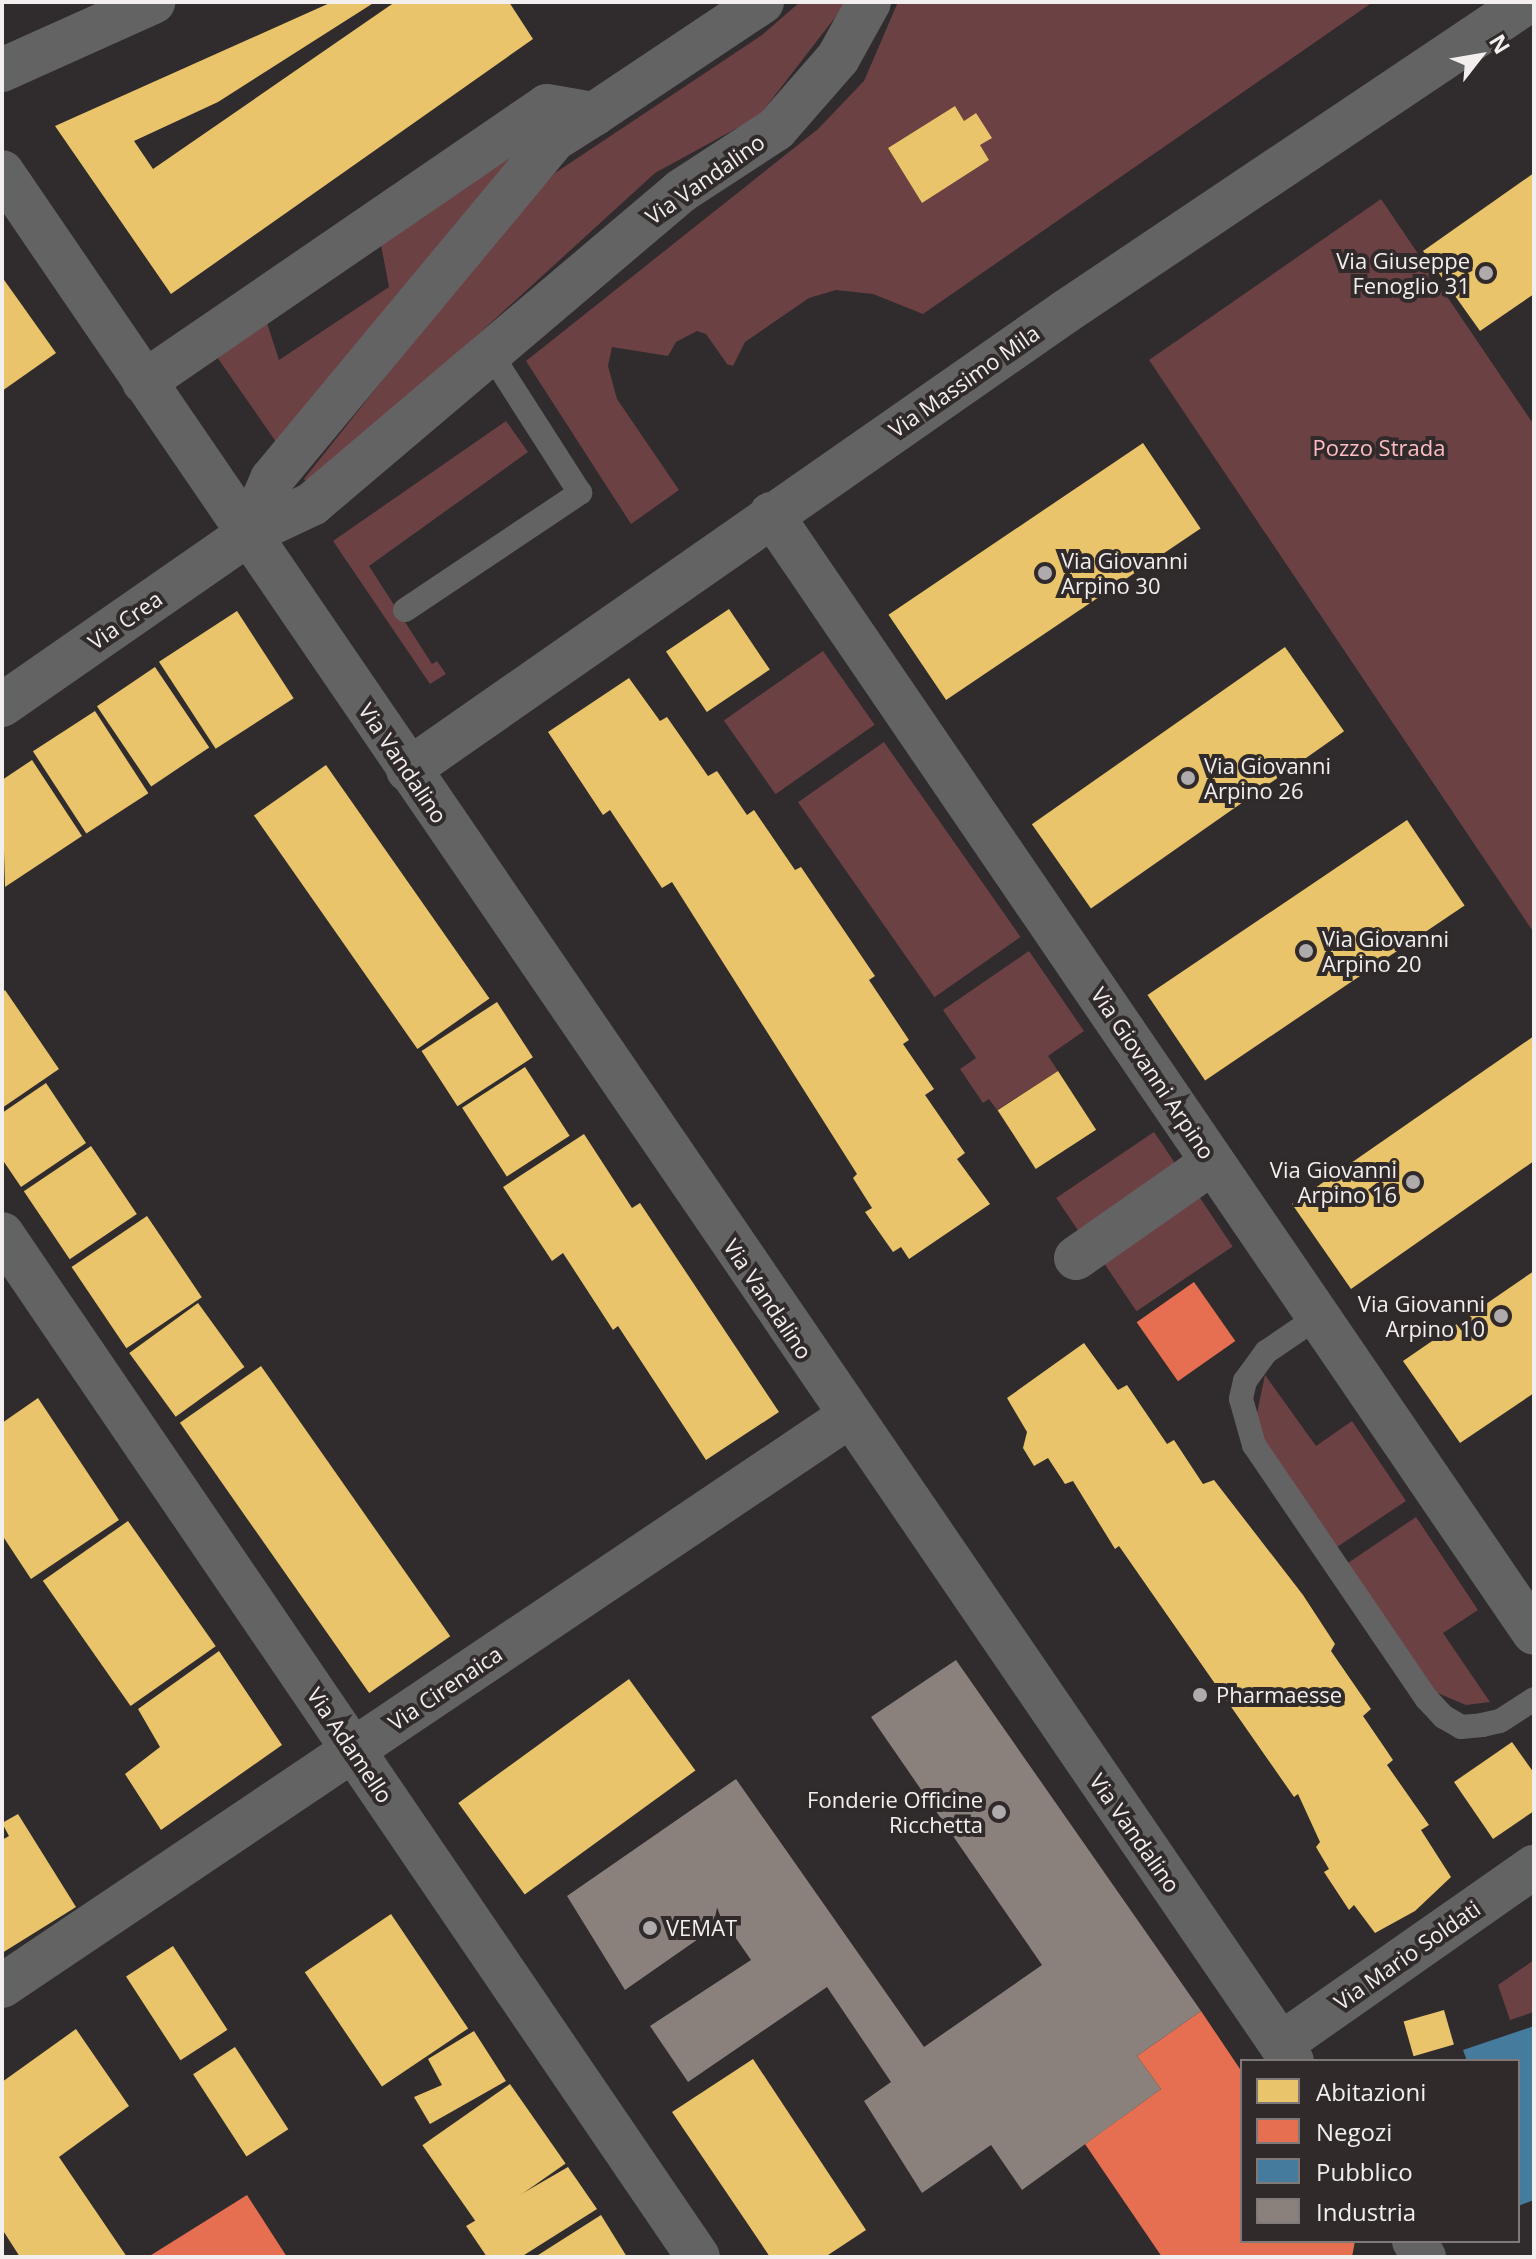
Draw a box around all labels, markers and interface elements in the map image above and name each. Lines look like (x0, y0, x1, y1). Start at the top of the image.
north arrow (1440, 16, 1520, 96)
text: N (1483, 28, 1518, 59)
street label: Via Vandalino (641, 128, 769, 230)
place label: Via Giuseppe Fenoglio 31 (1336, 247, 1470, 298)
marker: Via Giuseppe Fenoglio 31 (1477, 264, 1495, 282)
street label: Via Massimo Mila (884, 319, 1044, 443)
park label: Pozzo Strada (1313, 435, 1445, 461)
place label: Via Giovanni Arpino 30 (1061, 547, 1188, 598)
marker: Via Giovanni Arpino 30 (1036, 564, 1054, 582)
street label: Via Crea (83, 585, 167, 655)
street label: Via Vandalino (353, 698, 453, 828)
place label: Via Giovanni Arpino 26 (1204, 752, 1331, 804)
marker: Via Giovanni Arpino 26 (1179, 769, 1197, 787)
place label: Via Giovanni Arpino 20 (1322, 925, 1449, 976)
marker: Via Giovanni Arpino 20 (1297, 942, 1315, 960)
street label: Via Giovanni Arpino (1086, 982, 1220, 1164)
place label: Via Giovanni Arpino 16 (1270, 1156, 1397, 1208)
marker: Via Giovanni Arpino 16 (1404, 1173, 1422, 1191)
street label: Via Vandalino (718, 1234, 818, 1364)
place label: Via Giovanni Arpino 10 (1358, 1290, 1485, 1342)
marker: Via Giovanni Arpino 10 (1492, 1307, 1510, 1325)
street label: Via Cirenaica (383, 1640, 507, 1736)
street label: Via Adamello (302, 1682, 398, 1808)
place label: Pharmaesse (1216, 1682, 1342, 1708)
marker: Pharmaesse (1191, 1686, 1209, 1704)
street label: Via Vandalino (1084, 1769, 1186, 1897)
place label: Fonderie Officine Ricchetta (807, 1786, 983, 1838)
marker: Fonderie Officine Ricchetta (990, 1803, 1008, 1821)
street label: Via Mario Soldati (1329, 1895, 1485, 2015)
place label: VEMAT (666, 1915, 737, 1941)
marker: VEMAT (641, 1919, 659, 1937)
legend (1240, 2059, 1520, 2243)
text: Abitazioni (1316, 2075, 1426, 2108)
text: Negozi (1316, 2115, 1392, 2148)
text: Pubblico (1316, 2155, 1413, 2188)
text: Industria (1316, 2195, 1416, 2228)

